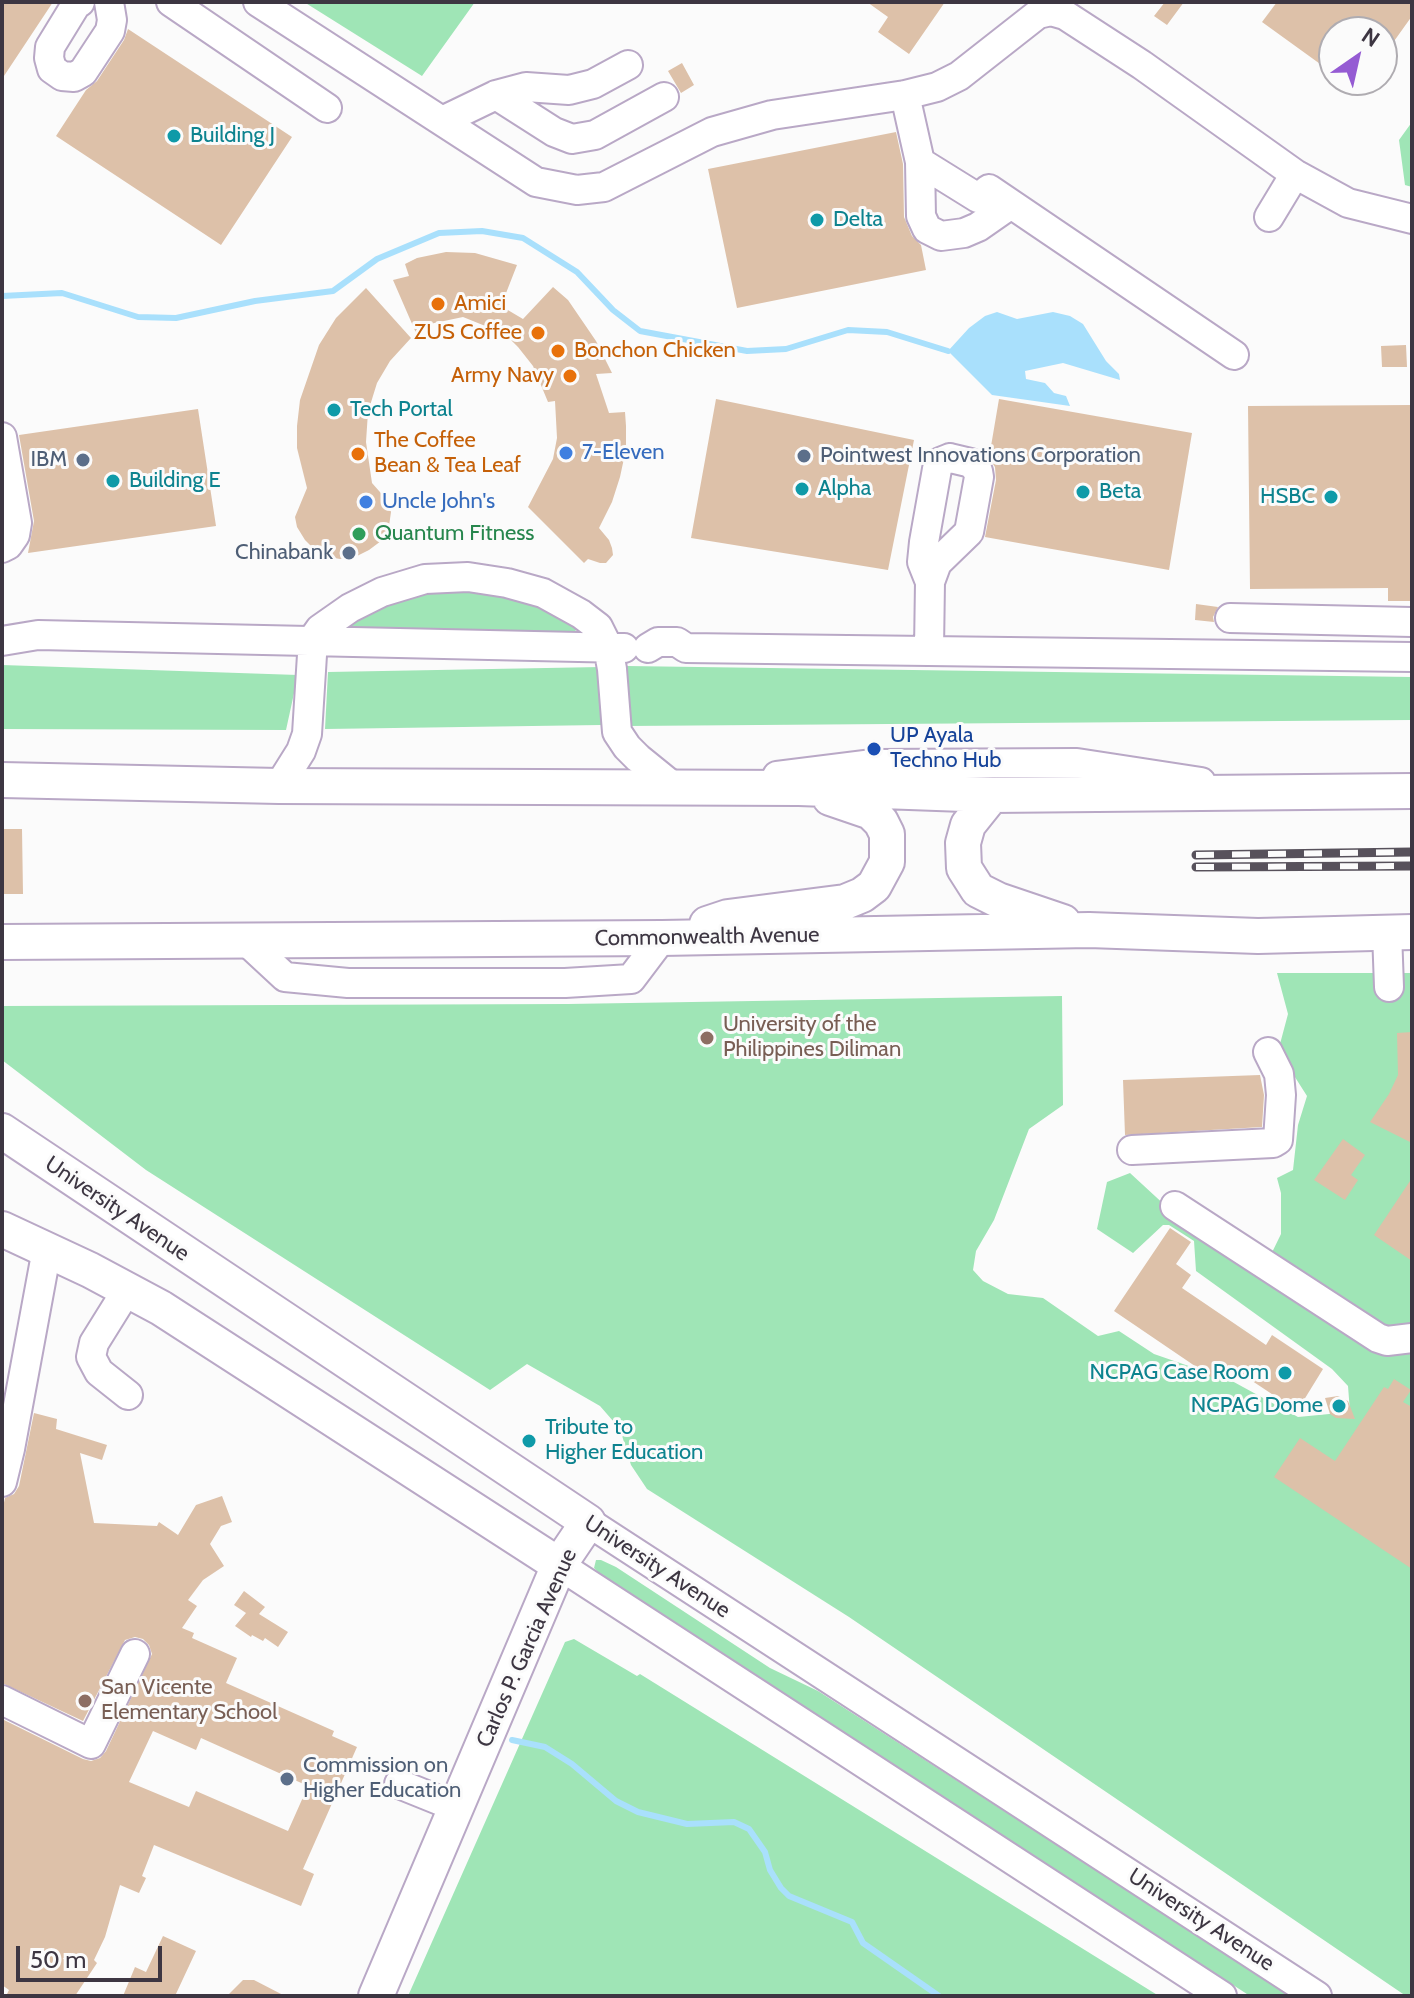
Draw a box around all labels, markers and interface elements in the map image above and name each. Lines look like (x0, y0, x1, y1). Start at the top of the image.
north arrow (1318, 16, 1398, 96)
text: N (1357, 22, 1385, 53)
place label: Building J (190, 123, 275, 149)
marker: Building J (165, 127, 183, 145)
place label: Delta (833, 207, 883, 233)
marker: Delta (808, 211, 826, 229)
place label: Amici (454, 291, 506, 317)
marker: Amici (429, 295, 447, 313)
place label: ZUS Coffee (414, 320, 522, 346)
marker: ZUS Coffee (529, 324, 547, 342)
place label: Bonchon Chicken (574, 338, 736, 364)
marker: Bonchon Chicken (549, 342, 567, 360)
place label: Army Navy (451, 363, 554, 389)
marker: Army Navy (561, 367, 579, 385)
place label: Tech Portal (350, 397, 453, 423)
marker: Tech Portal (325, 401, 343, 419)
place label: The Coffee Bean & Tea Leaf (374, 428, 521, 480)
place label: 7-Eleven (582, 440, 665, 466)
place label: Pointwest Innovations Corporation (820, 443, 1141, 469)
marker: 7-Eleven (557, 444, 575, 462)
marker: The Coffee Bean & Tea Leaf (349, 445, 367, 463)
place label: IBM (30, 447, 67, 473)
marker: Pointwest Innovations Corporation (795, 447, 813, 465)
marker: IBM (74, 451, 92, 469)
place label: Building E (129, 468, 221, 494)
marker: Building E (104, 472, 122, 490)
place label: Alpha (818, 476, 871, 502)
place label: Beta (1099, 479, 1141, 505)
marker: Alpha (793, 480, 811, 498)
marker: Beta (1074, 483, 1092, 501)
place label: HSBC (1260, 484, 1315, 510)
marker: HSBC (1322, 488, 1340, 506)
place label: Uncle John's (382, 489, 495, 515)
marker: Uncle John's (357, 493, 375, 511)
place label: Quantum Fitness (375, 521, 534, 547)
marker: Quantum Fitness (350, 525, 368, 543)
place label: Chinabank (235, 540, 333, 566)
marker: Chinabank (340, 544, 358, 562)
place label: UP Ayala Techno Hub (890, 723, 1002, 774)
marker: UP Ayala Techno Hub (865, 740, 883, 758)
street label: Commonwealth Avenue (594, 922, 820, 952)
place label: University of the Philippines Diliman (723, 1012, 901, 1064)
marker: University of the Philippines Diliman (698, 1029, 716, 1047)
street label: University Avenue (40, 1151, 194, 1267)
place label: NCPAG Case Room (1089, 1360, 1269, 1386)
marker: NCPAG Case Room (1276, 1364, 1294, 1382)
place label: NCPAG Dome (1191, 1393, 1323, 1419)
marker: NCPAG Dome (1330, 1397, 1348, 1415)
place label: Tribute to Higher Education (545, 1415, 703, 1466)
marker: Tribute to Higher Education (520, 1432, 538, 1450)
street label: University Avenue (579, 1510, 735, 1624)
street label: Carlos P. Garcia Avenue (471, 1545, 583, 1751)
place label: San Vicente Elementary School (101, 1675, 277, 1726)
marker: San Vicente Elementary School (76, 1692, 94, 1710)
place label: Commission on Higher Education (303, 1753, 461, 1804)
marker: Commission on Higher Education (278, 1770, 296, 1788)
street label: University Avenue (1123, 1863, 1279, 1977)
scale bar (20, 1930, 166, 1980)
text: 50 m (30, 1945, 86, 1974)

